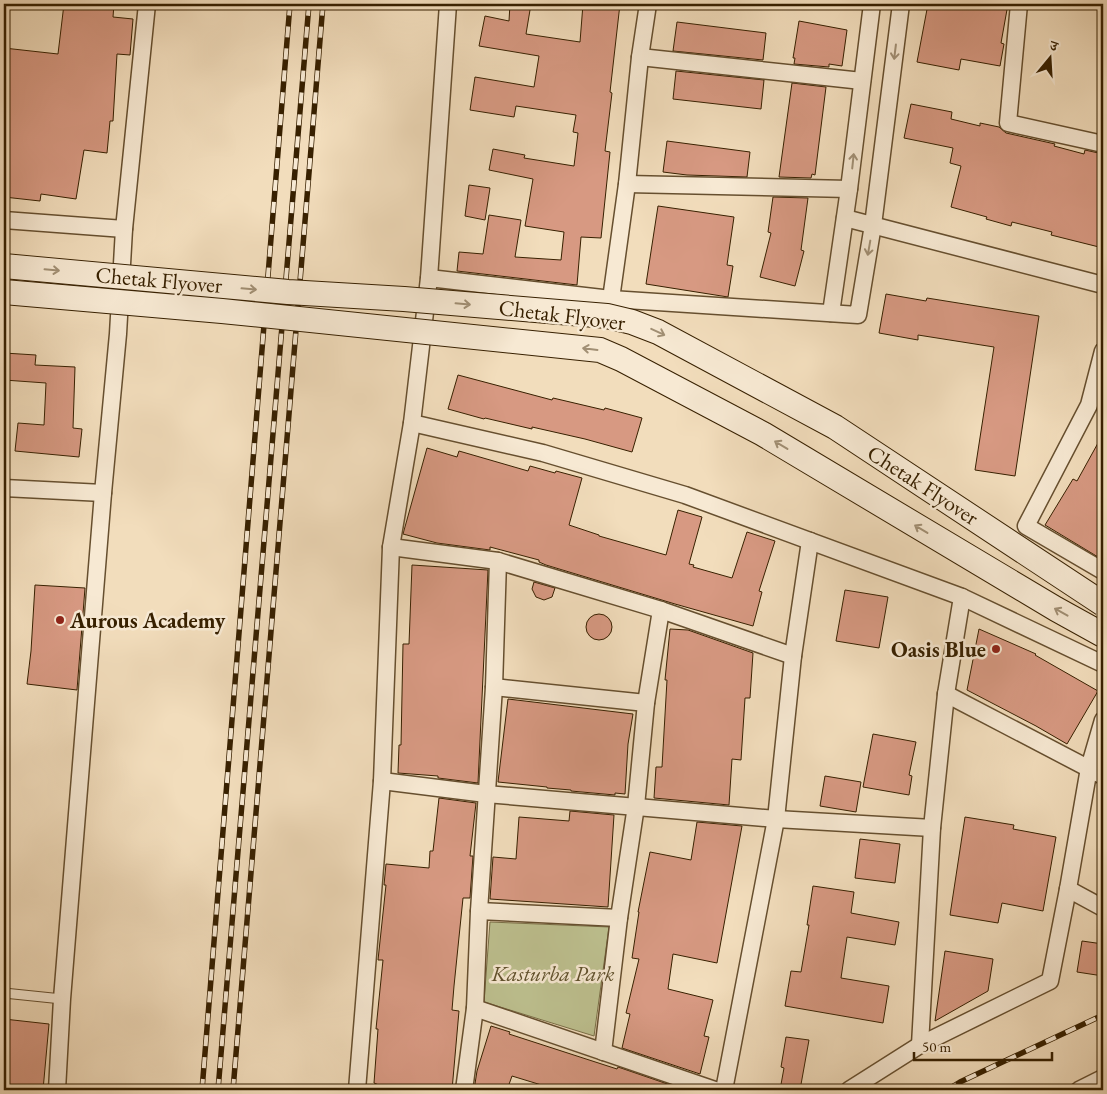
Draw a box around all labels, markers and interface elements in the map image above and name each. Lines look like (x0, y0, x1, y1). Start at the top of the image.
north arrow (1024, 32, 1074, 82)
text: उ (1047, 36, 1061, 56)
one-way arrow (890, 44, 900, 60)
one-way arrow (848, 153, 858, 169)
one-way arrow (864, 240, 874, 256)
street label: Chetak Flyover (94, 260, 224, 300)
one-way arrow (44, 265, 60, 275)
one-way arrow (241, 284, 257, 293)
street label: Chetak Flyover (497, 293, 628, 337)
one-way arrow (455, 299, 471, 309)
one-way arrow (650, 328, 665, 337)
one-way arrow (582, 344, 598, 354)
street label: Chetak Flyover (862, 438, 985, 532)
one-way arrow (775, 440, 789, 450)
one-way arrow (914, 523, 928, 533)
place label: Aurous Academy (69, 606, 226, 635)
one-way arrow (1053, 607, 1068, 617)
marker: Aurous Academy (54, 614, 66, 626)
place label: Oasis Blue (891, 635, 986, 664)
marker: Oasis Blue (990, 643, 1002, 655)
park label: Kasturba Park (490, 959, 615, 988)
scale bar (914, 1029, 1052, 1061)
text: 50 m (922, 1037, 951, 1056)

